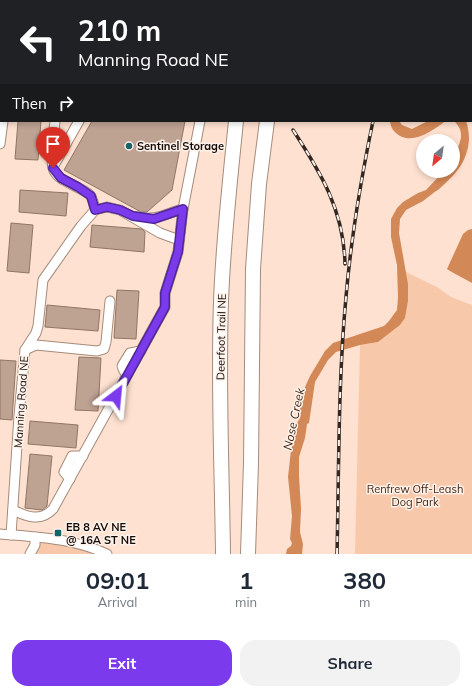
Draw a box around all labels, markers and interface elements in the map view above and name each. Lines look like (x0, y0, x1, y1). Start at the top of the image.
text: 210 m (78, 13, 161, 48)
icon: left (12, 16, 64, 68)
text: Manning Road NE (78, 48, 229, 71)
icon: right (55, 92, 77, 114)
text: Then (12, 94, 47, 113)
pin (36, 127, 70, 168)
icon: arrive (42, 133, 64, 155)
north arrow (416, 134, 460, 178)
map controls (416, 134, 460, 178)
place label: Sentinel Storage (137, 139, 224, 153)
marker: Sentinel Storage (124, 141, 134, 151)
street label: Deerfoot Trail NE (213, 294, 229, 380)
street label: Manning Road NE (11, 356, 31, 448)
position arrow (95, 375, 137, 417)
water label: Nose Creek (280, 386, 308, 451)
park label: Renfrew Off-Leash Dog Park (367, 482, 463, 509)
place label: EB 8 AV NE @ 16A ST NE (66, 520, 136, 547)
marker: EB 8 AV NE @ 16A ST NE (53, 528, 63, 538)
text: 09:01 (86, 565, 149, 595)
text: 1 (239, 565, 253, 595)
text: 380 (343, 565, 386, 595)
text: Arrival (98, 594, 137, 610)
text: min (235, 594, 257, 610)
text: m (359, 594, 370, 610)
button: Exit (12, 640, 232, 686)
button: Share (240, 640, 460, 686)

